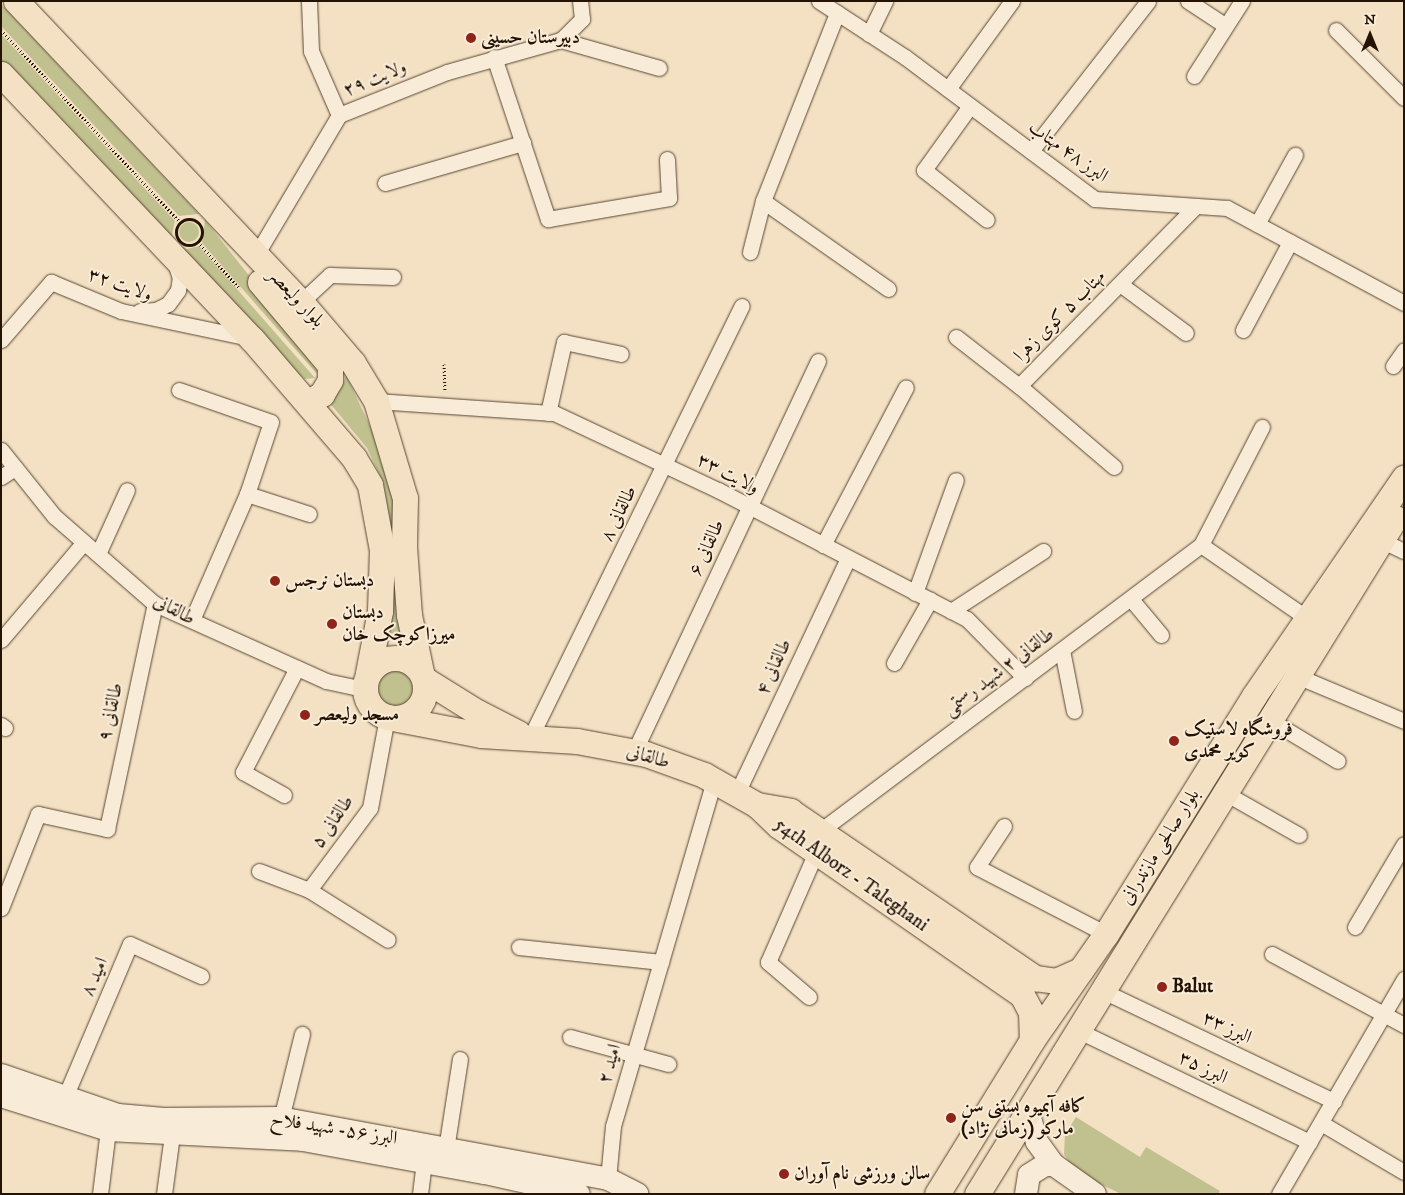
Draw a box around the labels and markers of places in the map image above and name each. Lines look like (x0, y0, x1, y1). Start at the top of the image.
place label: دبیرستان حسینی (481, 27, 580, 49)
marker: دبیرستان حسینی (465, 32, 477, 44)
place label: دبستان نرجس (285, 570, 374, 592)
marker: دبستان نرجس (269, 575, 281, 587)
place label: دبستان میرزاکوچک خان (342, 602, 455, 646)
marker: دبستان میرزاکوچک خان (326, 618, 338, 630)
place label: مسجد ولیعصر (315, 704, 399, 726)
marker: مسجد ولیعصر (299, 709, 311, 721)
place label: فروشگاه لاستیک کویر محمدی (1184, 719, 1293, 763)
marker: فروشگاه لاستیک کویر محمدی (1168, 735, 1180, 747)
place label: Balut (1172, 976, 1213, 998)
marker: Balut (1156, 981, 1168, 993)
place label: کافه آبمیوه بستنی سن مارکو (زمانی نژاد) (961, 1096, 1086, 1140)
marker: کافه آبمیوه بستنی سن مارکو (زمانی نژاد) (945, 1112, 957, 1124)
place label: سالن ورزشی نام آوران (794, 1163, 930, 1185)
marker: سالن ورزشی نام آوران (778, 1168, 790, 1180)

